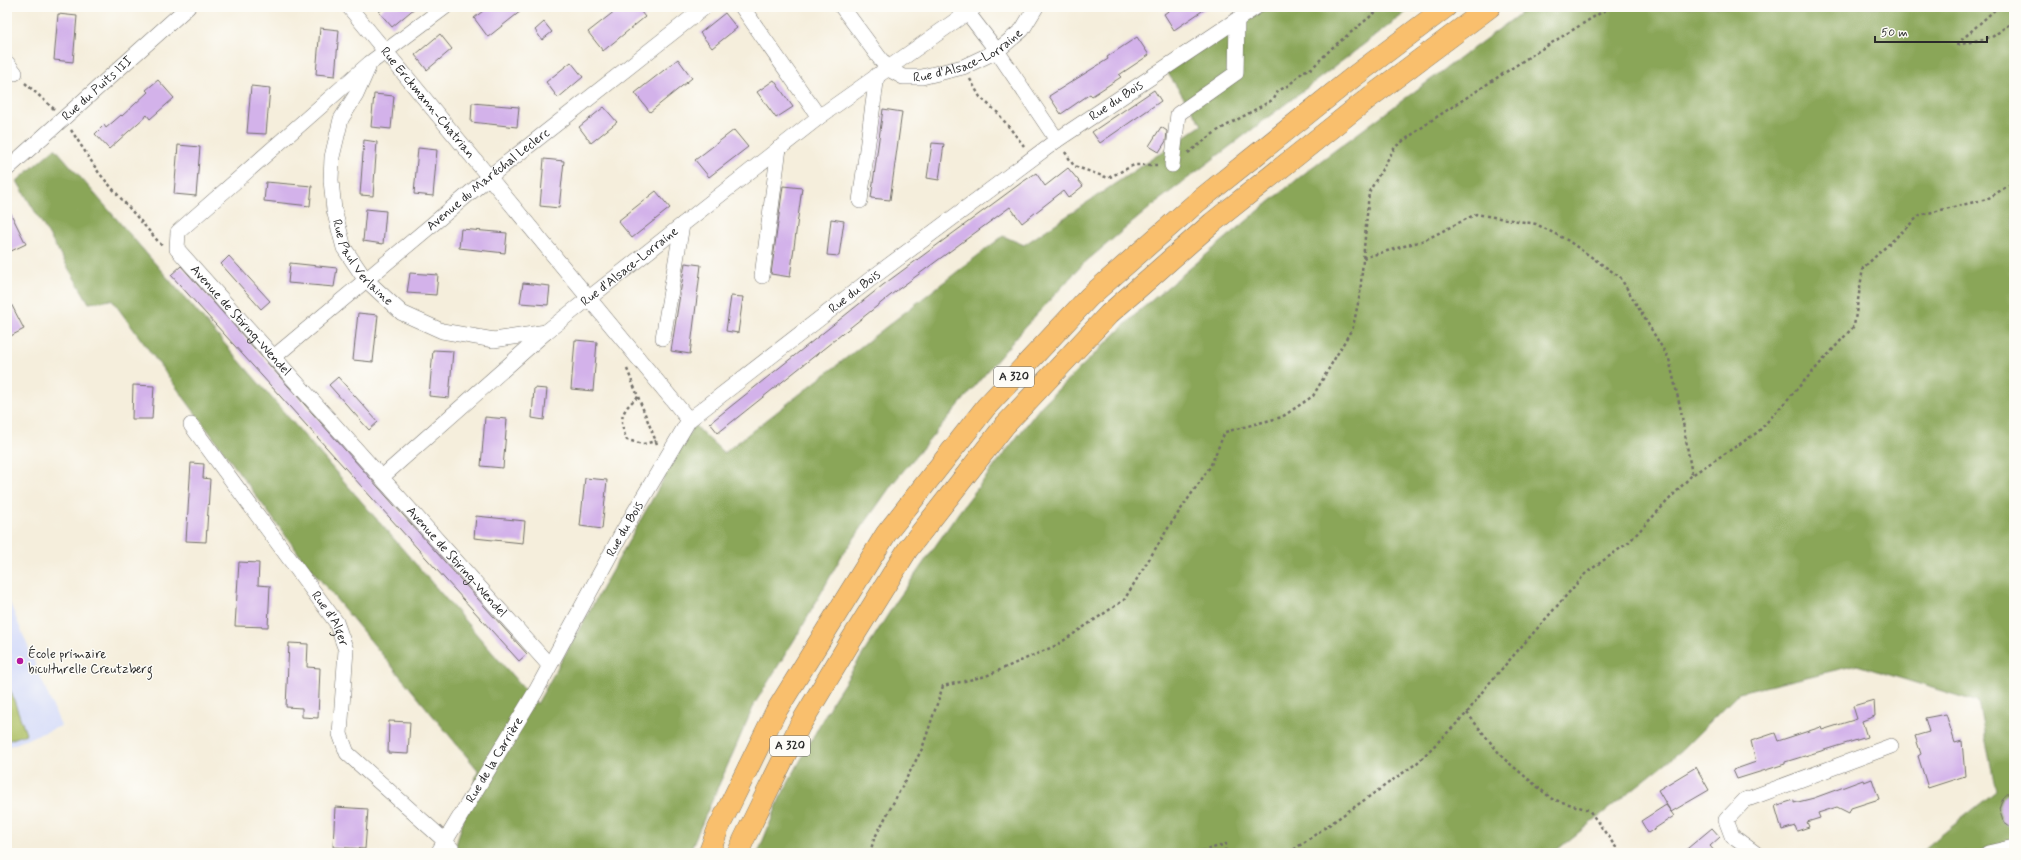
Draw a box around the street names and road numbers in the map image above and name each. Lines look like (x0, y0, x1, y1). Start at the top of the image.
street label: Rue d'Alsace-Lorraine (913, 25, 1026, 86)
street label: Rue Erckmann-Chatrian (377, 43, 479, 162)
street label: Rue du Puits III (58, 52, 137, 125)
street label: Rue du Bois (1086, 77, 1146, 125)
street label: Avenue du Maréchal Leclerc (423, 124, 553, 234)
street label: Rue Paul Verlaine (328, 217, 397, 309)
street label: Rue d'Alsace-Lorraine (577, 223, 682, 310)
street label: Avenue de Stiring-Wendel (187, 261, 295, 379)
street label: Rue du Bois (825, 266, 884, 317)
road number: A 320 (994, 367, 1034, 387)
street label: Rue du Bois (602, 498, 647, 560)
street label: Avenue de Stiring-Wendel (403, 503, 511, 621)
street label: Rue d'Alger (308, 588, 353, 649)
street label: Rue de la Carrière (462, 714, 527, 806)
road number: A 320 (770, 736, 810, 756)

